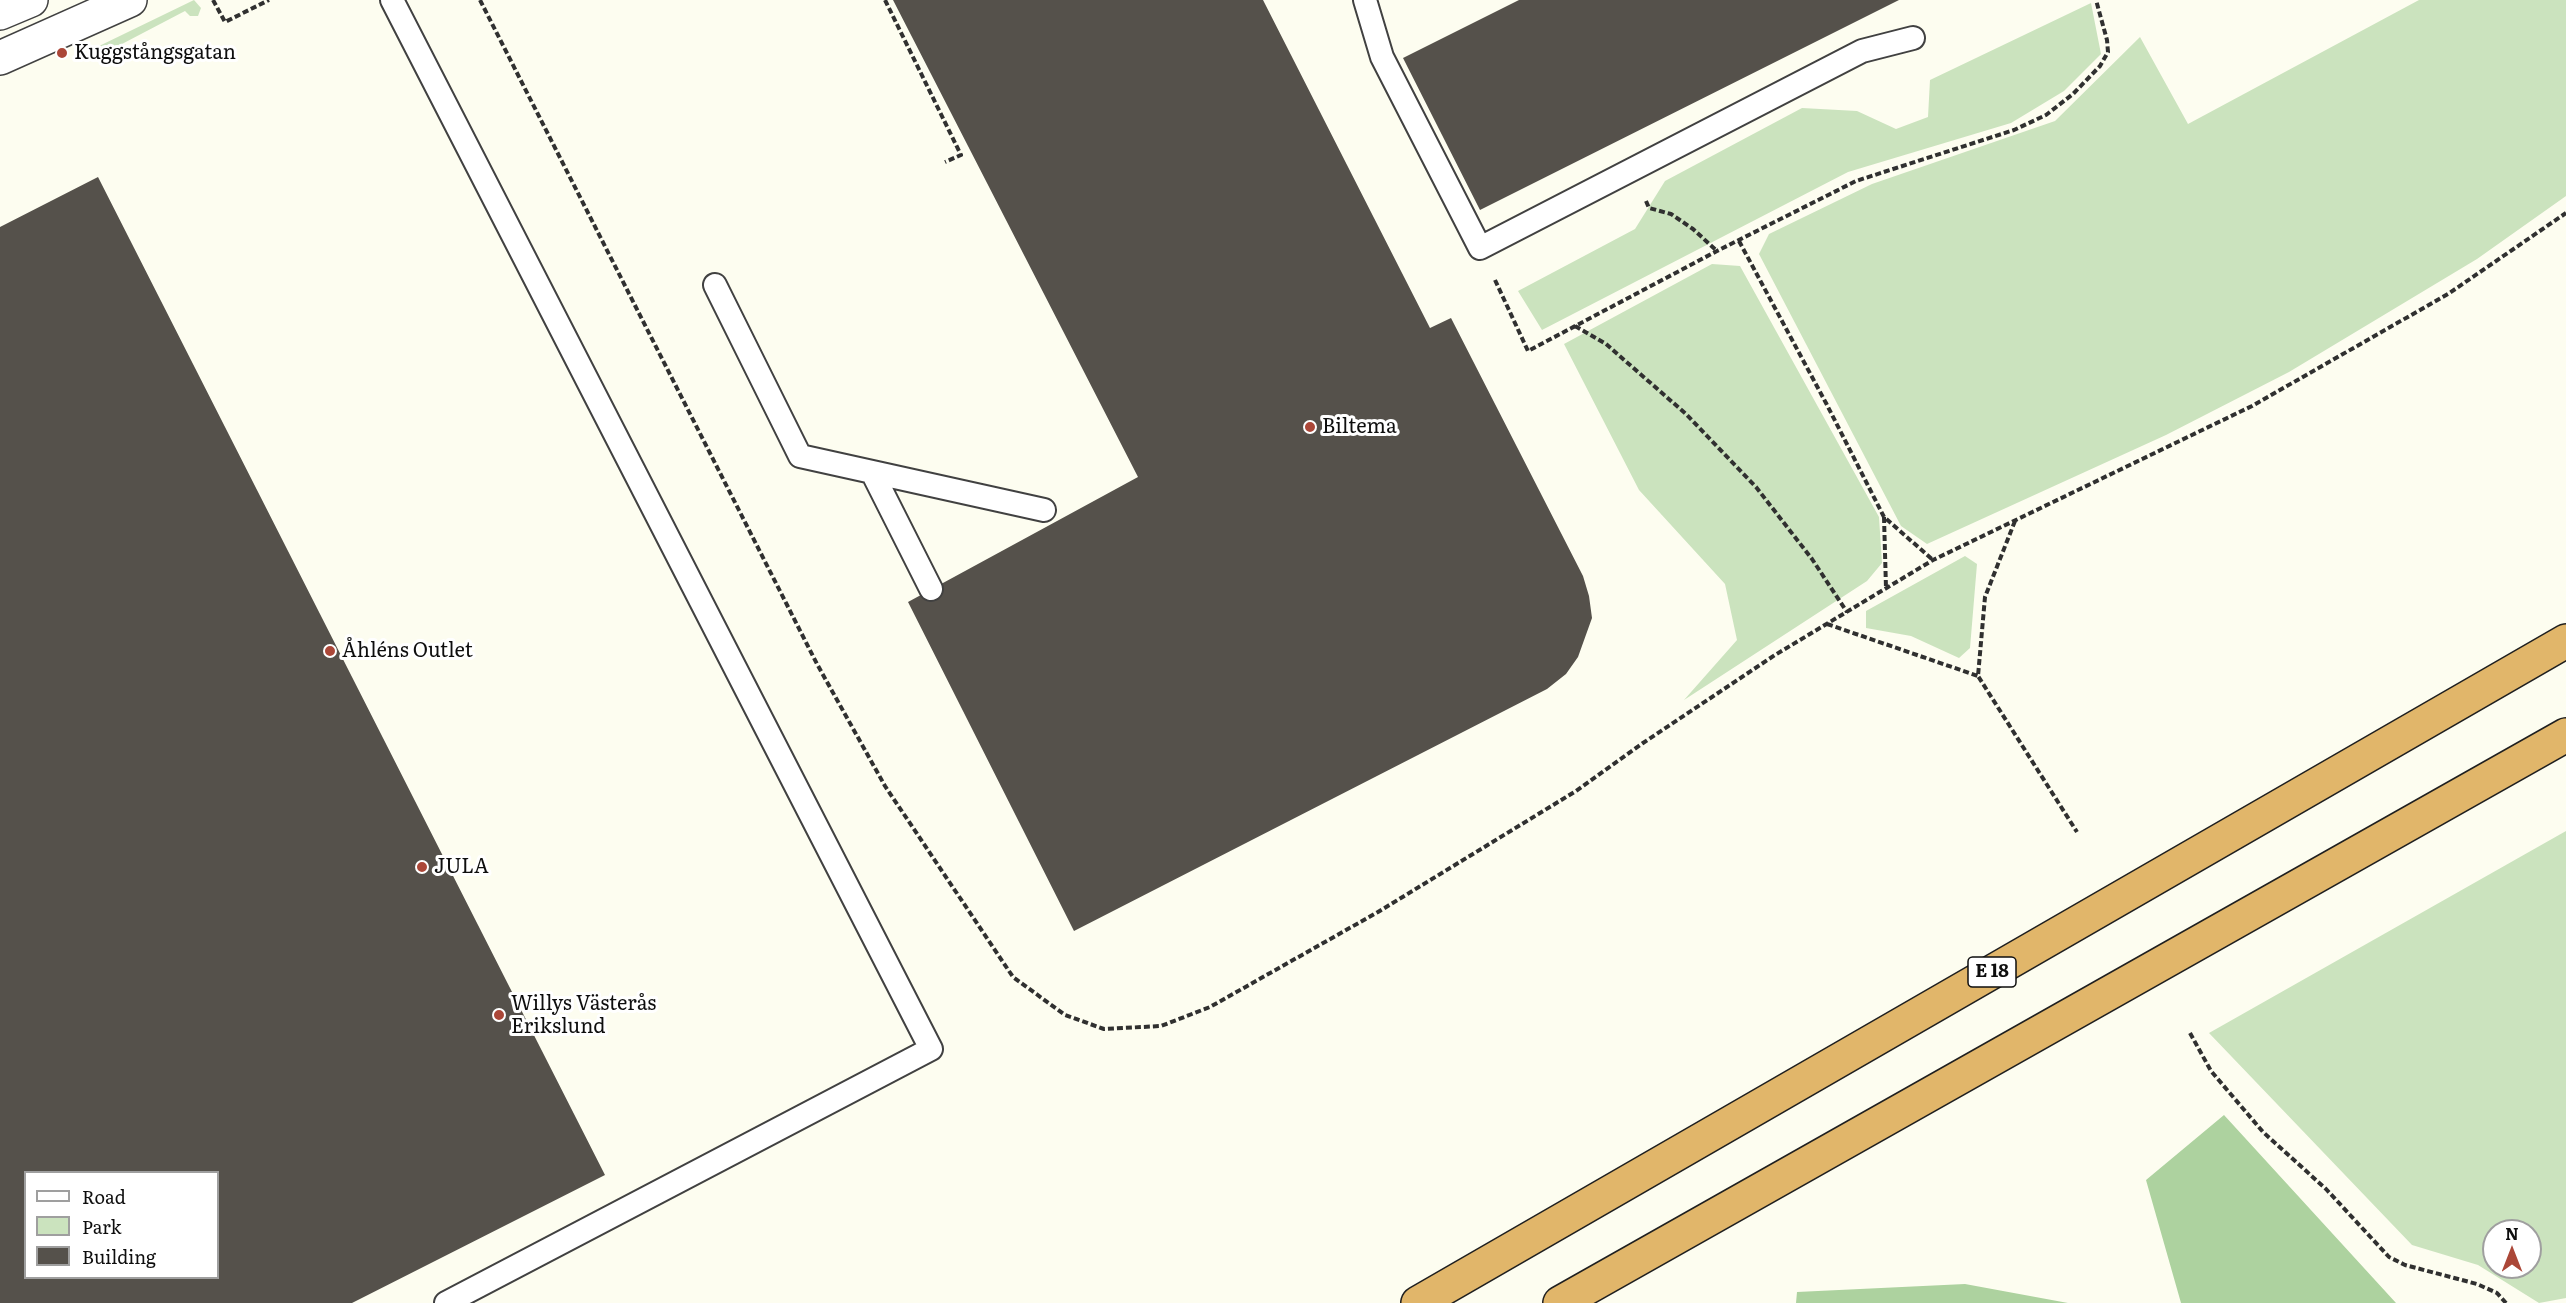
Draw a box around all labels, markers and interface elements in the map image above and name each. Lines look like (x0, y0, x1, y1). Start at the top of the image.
place label: Kuggstångsgatan (74, 41, 236, 65)
marker: Kuggstångsgatan (55, 46, 69, 60)
place label: Biltema (1322, 415, 1397, 439)
marker: Biltema (1303, 420, 1317, 434)
place label: Åhléns Outlet (342, 639, 473, 663)
marker: Åhléns Outlet (323, 644, 337, 658)
place label: JULA (434, 855, 489, 879)
marker: JULA (415, 860, 429, 874)
road number: E 18 (1968, 957, 2016, 987)
place label: Willys Västerås Erikslund (511, 992, 656, 1039)
marker: Willys Västerås Erikslund (492, 1008, 506, 1022)
legend (24, 1171, 219, 1279)
text: Road (82, 1183, 126, 1210)
text: Park (82, 1213, 121, 1240)
north arrow (2482, 1219, 2542, 1279)
text: N (2505, 1221, 2519, 1245)
text: Building (82, 1243, 156, 1270)

